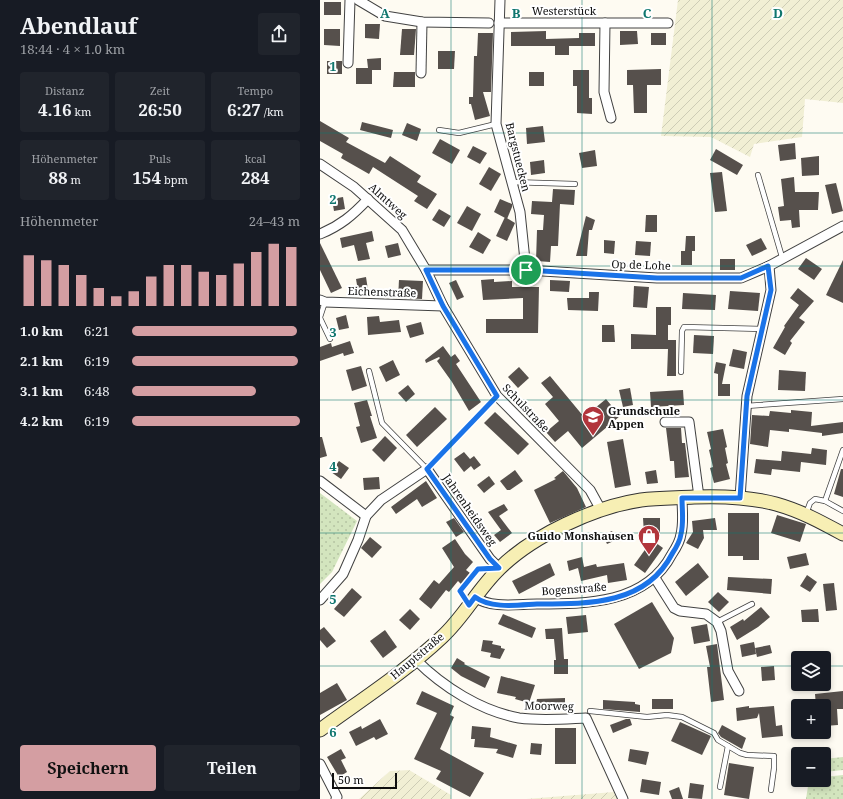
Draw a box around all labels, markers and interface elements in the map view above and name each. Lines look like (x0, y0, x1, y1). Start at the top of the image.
street label: Westerstück (532, 3, 597, 18)
text: A (380, 4, 390, 22)
text: B (512, 4, 521, 22)
text: C (643, 4, 652, 22)
text: D (773, 4, 783, 22)
text: Abendlauf (20, 10, 137, 40)
button: share (258, 13, 300, 55)
text: 18:44 · 4 × 1.0 km (20, 40, 125, 58)
text: 1 (329, 57, 337, 75)
text: Distanz (45, 83, 84, 98)
text: Zeit (150, 83, 170, 98)
text: Tempo (238, 83, 273, 98)
text: 4.16 (38, 98, 72, 121)
text: 26:50 (138, 98, 182, 121)
text: 6:27 (227, 98, 261, 121)
text: km (72, 104, 91, 119)
text: /km (261, 104, 284, 119)
street label: Bargstuecken (503, 121, 534, 193)
text: Höhenmeter (32, 151, 98, 166)
text: Puls (149, 151, 171, 166)
text: kcal (245, 151, 266, 166)
text: 88 (48, 166, 68, 189)
text: 154 (132, 166, 161, 189)
text: 284 (241, 166, 270, 189)
text: m (68, 172, 81, 187)
text: bpm (161, 172, 188, 187)
street label: Almtweg (366, 179, 411, 222)
text: 2 (329, 190, 337, 208)
text: Höhenmeter (20, 212, 98, 230)
text: 24–43 m (249, 212, 300, 230)
pin (509, 253, 543, 287)
street label: Op de Lohe (611, 256, 671, 273)
icon: arrive (515, 259, 537, 281)
street label: Eichenstraße (347, 283, 417, 300)
text: 1.0 km (20, 322, 63, 340)
text: 6:21 (84, 322, 110, 340)
text: 3 (329, 323, 337, 341)
text: 2.1 km (20, 352, 63, 370)
text: 6:19 (84, 352, 110, 370)
street label: Schulstraße (500, 380, 553, 435)
text: 3.1 km (20, 382, 63, 400)
text: 6:48 (84, 382, 110, 400)
place label: Grundschule Appen (608, 403, 680, 431)
school or university icon: Grundschule Appen (580, 404, 606, 437)
text: 4.2 km (20, 412, 63, 430)
text: 6:19 (84, 412, 110, 430)
text: 4 (329, 457, 337, 475)
street label: Jahrenheidsweg (439, 470, 501, 549)
shop icon: Guido Monshausen (636, 523, 662, 556)
place label: Guido Monshausen (528, 528, 635, 543)
street label: Bogenstraße (541, 579, 607, 598)
text: 5 (329, 590, 337, 608)
street label: Hauptstraße (387, 629, 447, 682)
map controls (791, 651, 831, 787)
button: layers (791, 651, 831, 691)
street label: Moorweg (524, 698, 574, 713)
button: + (791, 699, 831, 739)
text: 6 (329, 723, 337, 741)
button: Speichern (20, 745, 156, 791)
button: Teilen (164, 745, 300, 791)
button: − (791, 747, 831, 787)
scale bar (332, 771, 397, 790)
text: 50 m (338, 772, 364, 787)

